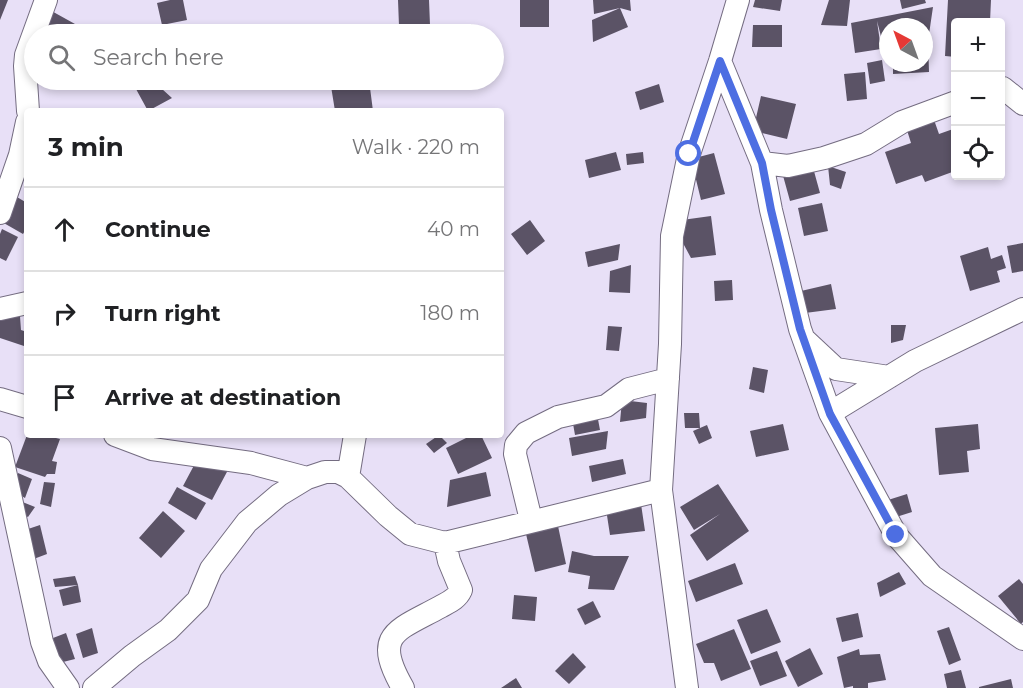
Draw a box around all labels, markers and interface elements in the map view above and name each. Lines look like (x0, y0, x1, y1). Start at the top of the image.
north arrow (879, 18, 933, 72)
map controls (951, 18, 1005, 180)
button: + (951, 18, 1005, 72)
search box (24, 24, 504, 90)
icon: search (45, 41, 78, 74)
text: Search here (93, 44, 224, 71)
button: − (951, 72, 1005, 126)
button: locate (951, 126, 1005, 180)
text: 3 min (48, 131, 124, 163)
text: Walk · 220 m (352, 135, 480, 159)
route start (675, 140, 701, 166)
icon: ahead (48, 213, 81, 246)
text: Continue (105, 216, 211, 243)
text: 40 m (427, 217, 480, 241)
icon: right (48, 297, 81, 330)
text: Turn right (105, 300, 220, 327)
text: 180 m (420, 301, 480, 325)
icon: arrive (48, 381, 81, 414)
text: Arrive at destination (105, 384, 341, 411)
route end (882, 521, 908, 547)

